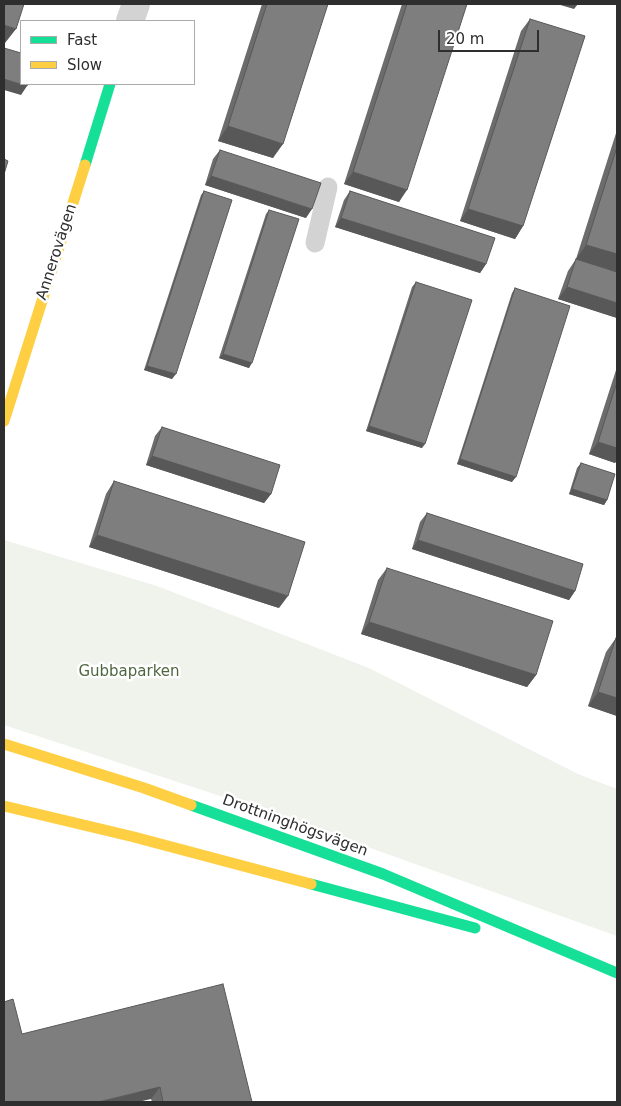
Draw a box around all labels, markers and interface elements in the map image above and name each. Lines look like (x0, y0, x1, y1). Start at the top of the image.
legend (20, 20, 195, 85)
scale bar (441, 20, 542, 52)
text: 20 m (446, 30, 484, 48)
text: Fast (67, 31, 97, 49)
text: Slow (67, 56, 102, 74)
street label: Annerovägen (33, 202, 81, 302)
park label: Gubbaparken (78, 663, 180, 681)
street label: Drottninghögsvägen (220, 791, 370, 861)

